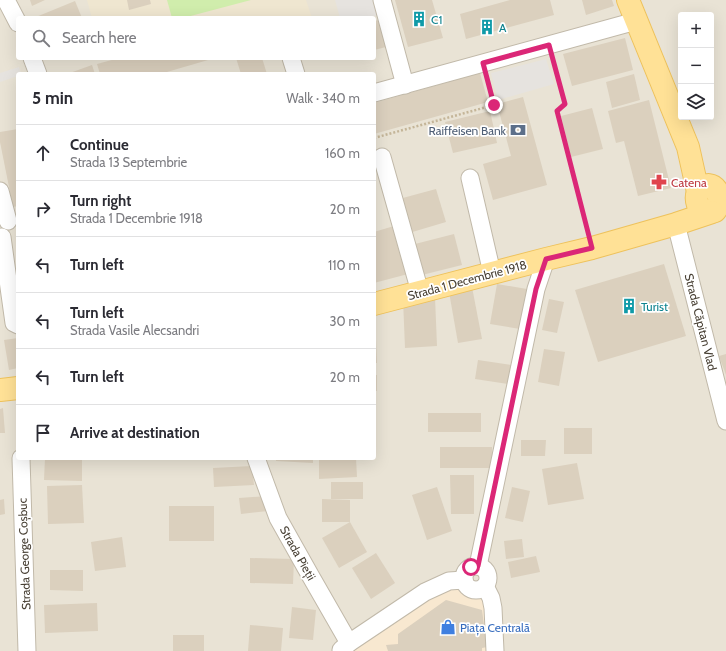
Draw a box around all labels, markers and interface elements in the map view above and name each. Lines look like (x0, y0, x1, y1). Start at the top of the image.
building icon: C1 (410, 10, 428, 28)
place label: C1 (431, 12, 442, 27)
map controls (678, 12, 714, 120)
button: + (678, 12, 714, 48)
search box (16, 16, 376, 60)
building icon: A (478, 18, 496, 36)
place label: A (499, 20, 507, 35)
icon: search (30, 27, 52, 49)
text: Search here (62, 29, 137, 47)
button: − (678, 48, 714, 84)
button: layers (678, 84, 714, 120)
text: 5 min (32, 88, 73, 108)
text: Walk · 340 m (286, 90, 360, 106)
route end (485, 96, 503, 114)
bank icon: Raiffeisen Bank (509, 121, 527, 139)
place label: Raiffeisen Bank (428, 123, 507, 138)
text: Continue (70, 136, 129, 154)
icon: ahead (32, 142, 54, 164)
text: 160 m (325, 145, 360, 161)
text: Strada 13 Septembrie (70, 154, 187, 170)
pharmacy icon: Catena (650, 173, 668, 191)
place label: Catena (671, 175, 707, 190)
text: Turn right (70, 192, 131, 210)
icon: right (32, 198, 54, 220)
text: 20 m (330, 201, 360, 217)
text: Strada 1 Decembrie 1918 (70, 210, 203, 226)
icon: left (32, 254, 54, 276)
text: Turn left (70, 256, 124, 274)
text: 110 m (328, 257, 360, 273)
street label: Strada 1 Decembrie 1918 (406, 257, 528, 303)
street label: Strada Căpitan Vlad (682, 272, 720, 372)
building icon: Turist (620, 297, 638, 315)
place label: Turist (641, 299, 668, 314)
text: Turn left (70, 304, 124, 322)
icon: left (32, 310, 54, 332)
text: 30 m (330, 313, 360, 329)
text: Strada Vasile Alecsandri (70, 322, 199, 338)
icon: left (32, 366, 54, 388)
text: Turn left (70, 368, 124, 386)
text: 20 m (330, 369, 360, 385)
icon: arrive (32, 422, 54, 444)
text: Arrive at destination (70, 424, 200, 442)
street label: Strada George Coșbuc (15, 497, 34, 610)
street label: Strada Pieții (276, 523, 319, 583)
route start (462, 558, 480, 576)
shop icon: Piața Centrală (439, 618, 457, 636)
place label: Piața Centrală (460, 620, 530, 636)

